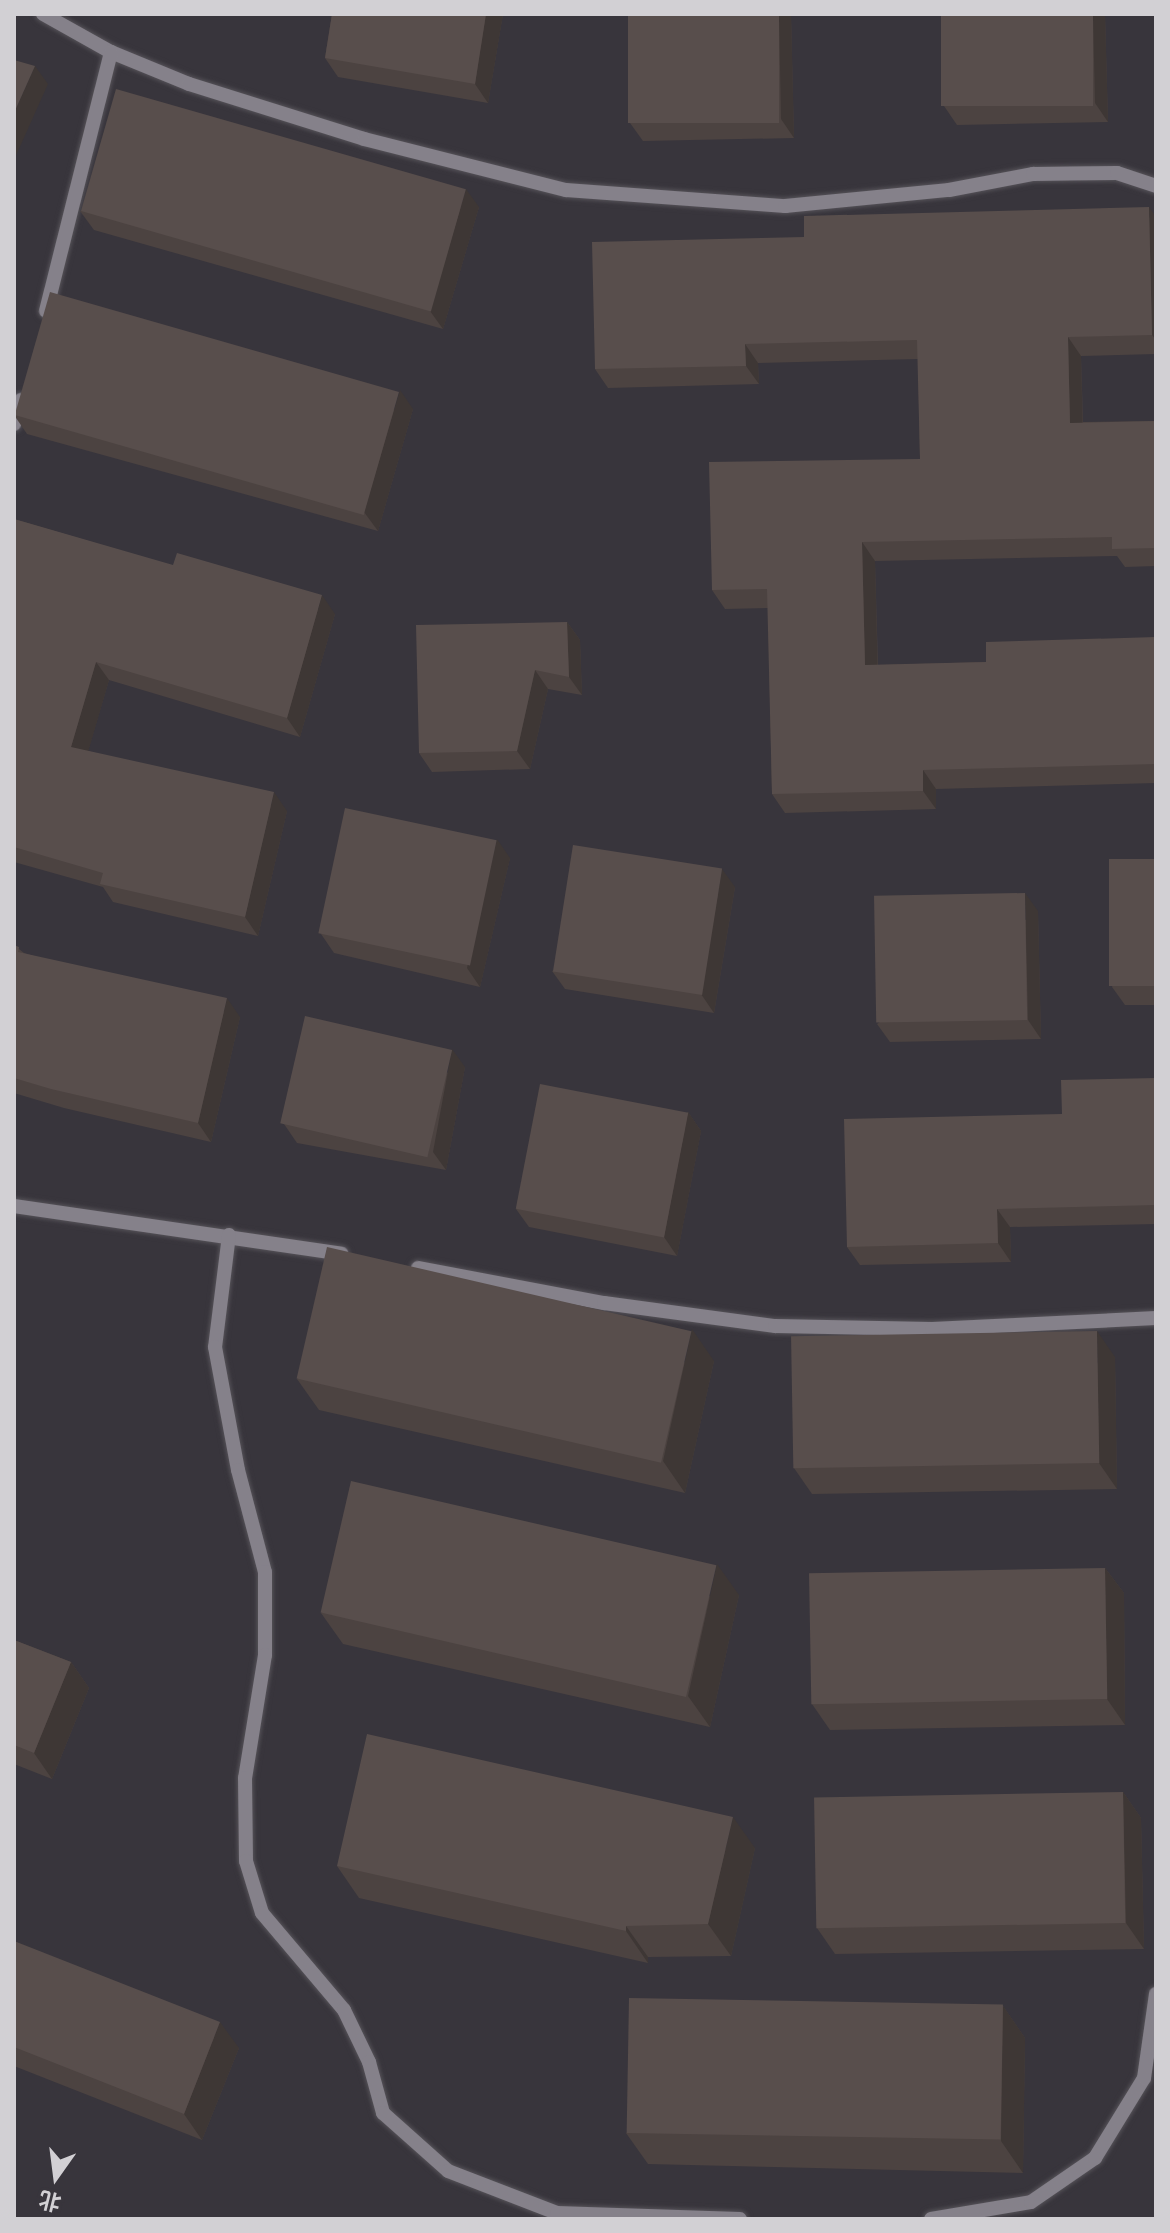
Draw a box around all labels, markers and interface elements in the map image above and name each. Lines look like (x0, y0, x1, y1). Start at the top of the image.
north arrow (16, 2137, 96, 2217)
text: 北 (36, 2185, 64, 2217)

